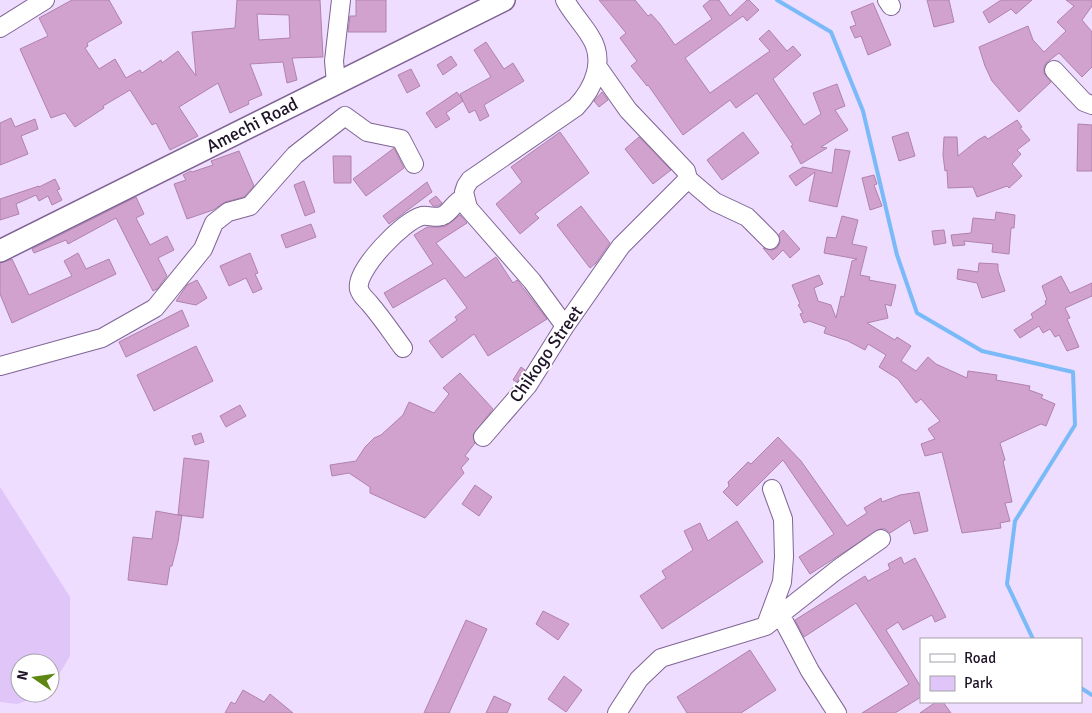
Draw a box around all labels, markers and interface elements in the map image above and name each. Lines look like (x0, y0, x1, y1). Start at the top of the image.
street label: Amechi Road (202, 92, 302, 158)
street label: Chikogo Street (504, 301, 588, 407)
legend (920, 638, 1082, 703)
text: Road (964, 649, 996, 667)
north arrow (10, 653, 60, 703)
text: N (13, 669, 32, 682)
text: Park (964, 674, 993, 692)

